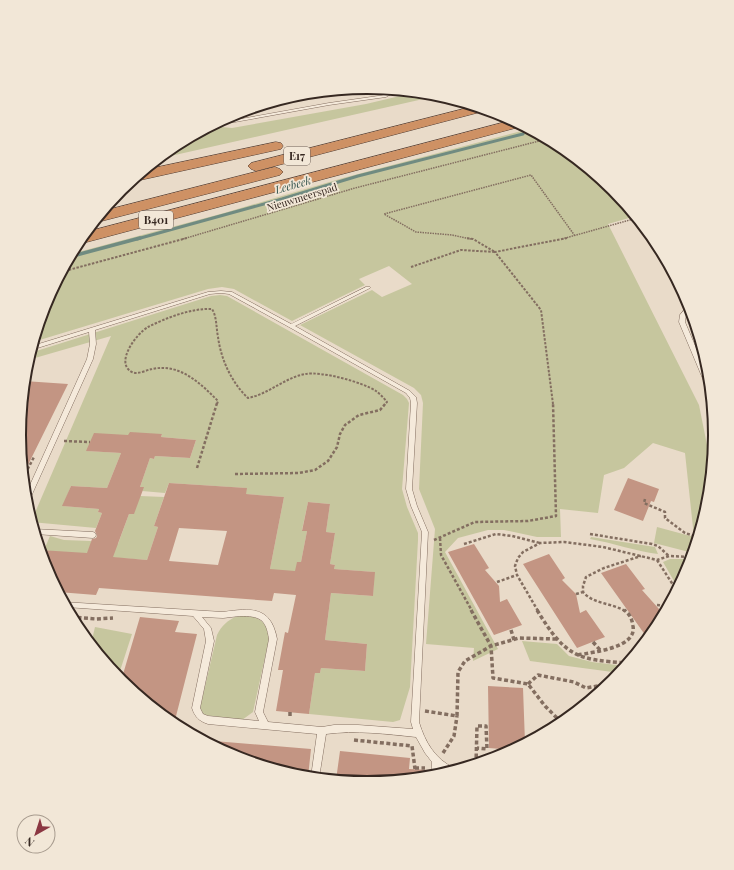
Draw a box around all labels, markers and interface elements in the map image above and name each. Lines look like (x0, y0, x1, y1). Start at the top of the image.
road number: E17 (284, 147, 310, 165)
water label: Leebeek (272, 172, 313, 197)
street label: Nieuwmeerspad (265, 180, 339, 214)
road number: B401 (139, 211, 173, 229)
north arrow (16, 814, 56, 854)
text: N (22, 834, 37, 850)

